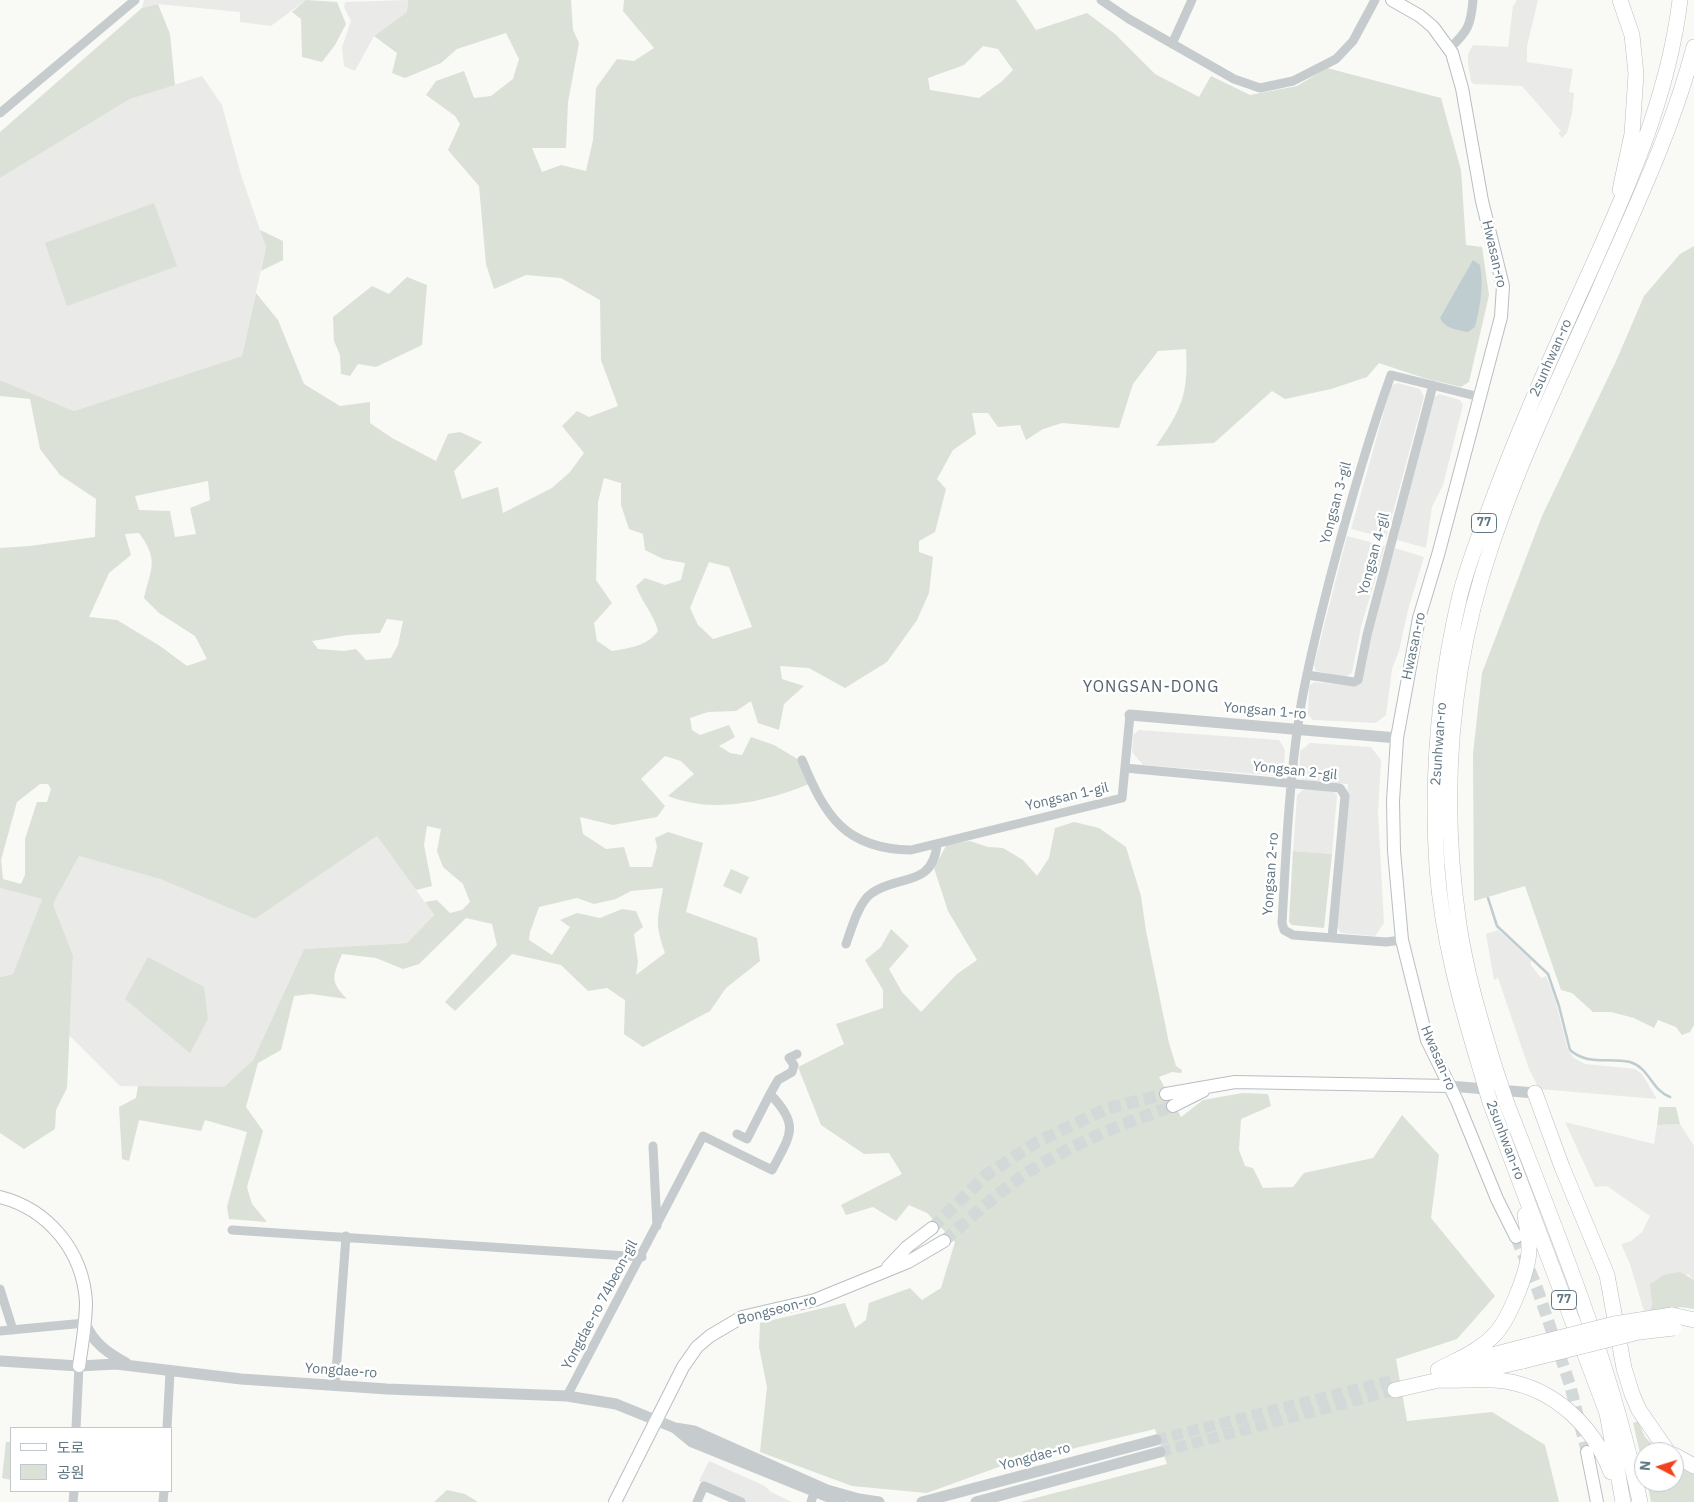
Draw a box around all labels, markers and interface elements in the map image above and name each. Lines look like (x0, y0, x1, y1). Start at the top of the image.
street label: Hwasan-ro (1478, 219, 1510, 289)
street label: 2sunhwan-ro (1526, 316, 1576, 400)
street label: Yongsan 3-gil (1317, 460, 1355, 546)
street label: Yongsan 4-gil (1355, 511, 1393, 597)
road number: 77 (1472, 514, 1496, 532)
street label: Hwasan-ro (1399, 611, 1429, 681)
district label: YONGSAN-DONG (1081, 677, 1221, 697)
street label: Yongsan 1-ro (1223, 699, 1307, 723)
street label: 2sunhwan-ro (1428, 702, 1450, 786)
street label: Yongsan 2-gil (1252, 758, 1338, 784)
street label: Yongsan 1-gil (1024, 779, 1110, 815)
street label: Yongsan 2-ro (1260, 832, 1282, 916)
street label: Hwasan-ro (1417, 1023, 1459, 1093)
street label: 2sunhwan-ro (1482, 1098, 1528, 1182)
street label: Yongdae-ro 74beon-gil (559, 1237, 641, 1373)
road number: 77 (1552, 1290, 1576, 1310)
street label: Bongseon-ro (736, 1291, 818, 1329)
street label: Yongdae-ro (304, 1360, 378, 1382)
legend (10, 1427, 172, 1492)
text: 도로 (57, 1438, 85, 1457)
street label: Yongdae-ro (998, 1439, 1072, 1475)
north arrow (1634, 1442, 1684, 1492)
text: N (1636, 1460, 1654, 1472)
text: 공원 (57, 1463, 85, 1482)

